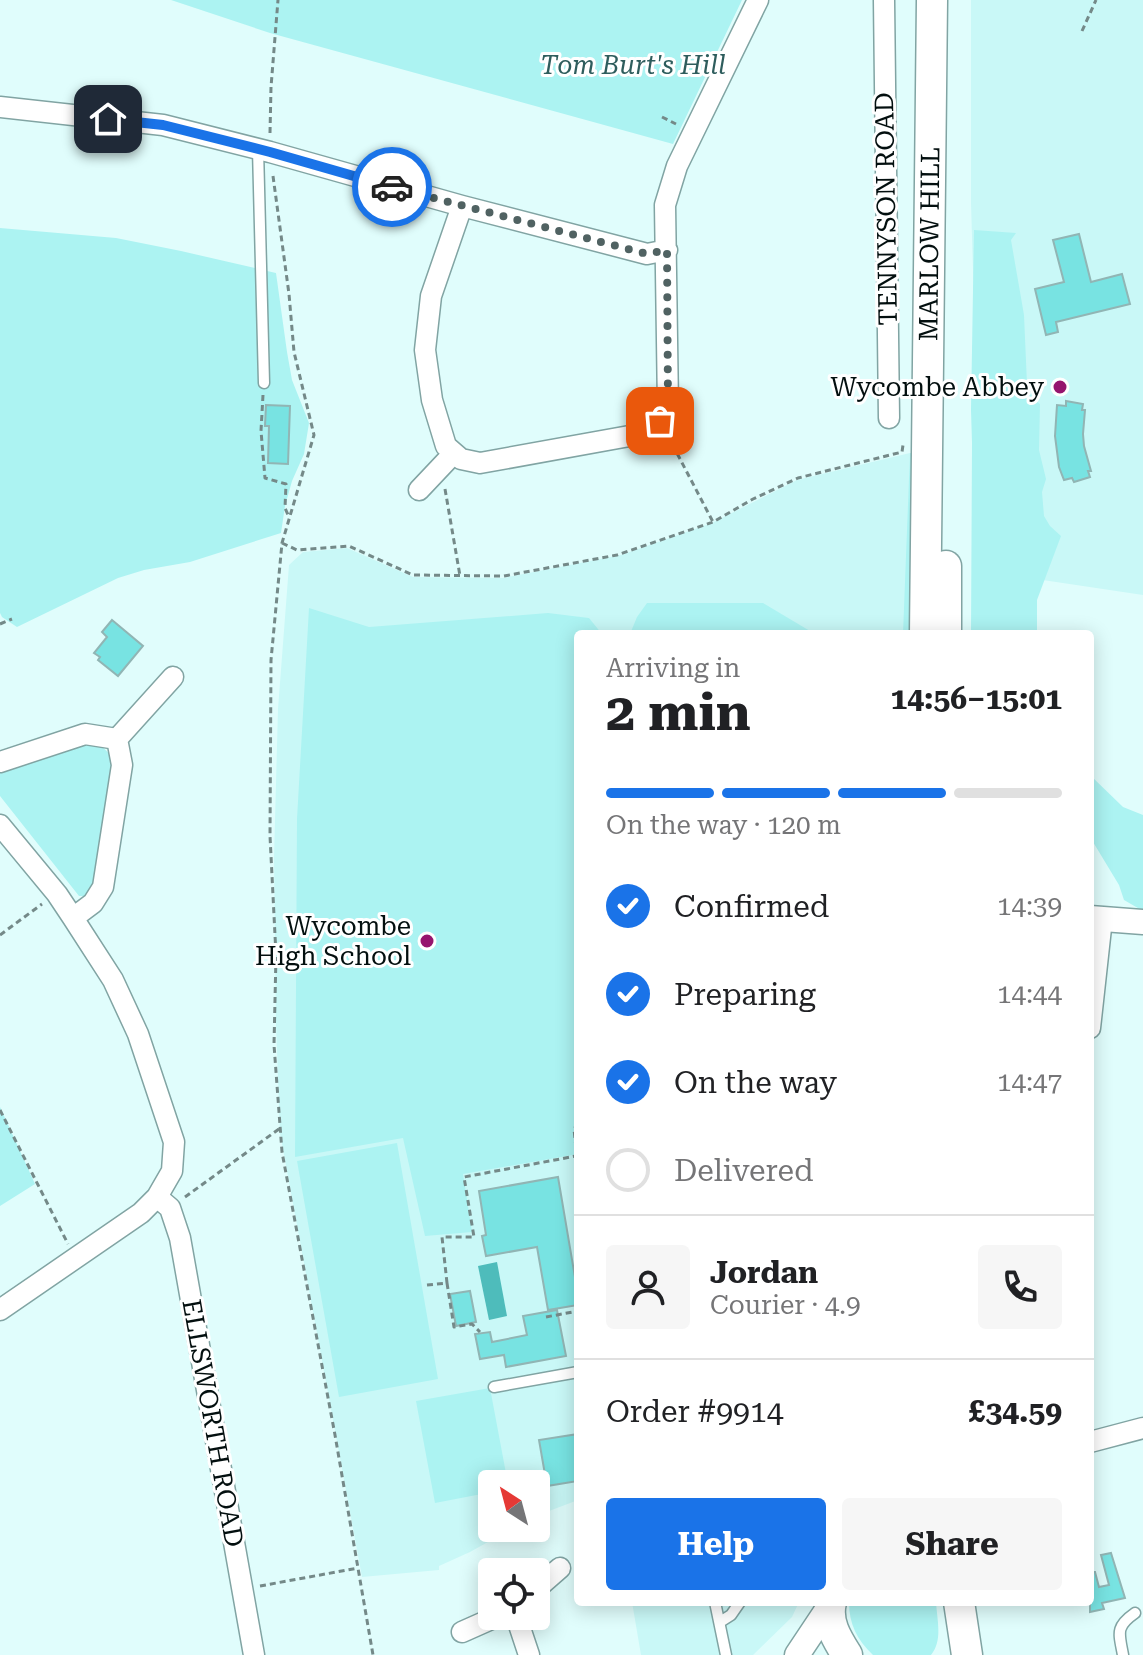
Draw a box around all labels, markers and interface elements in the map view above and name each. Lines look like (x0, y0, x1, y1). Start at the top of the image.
park label: Tom Burt's Hill (540, 50, 726, 80)
pin (74, 85, 142, 153)
street label: TENNYSON ROAD (869, 92, 903, 326)
icon: home (86, 97, 130, 141)
courier (352, 147, 432, 227)
street label: MARLOW HILL (913, 147, 945, 341)
icon: car (370, 165, 414, 209)
place label: Wycombe Abbey (830, 372, 1045, 402)
marker: Wycombe Abbey (1051, 378, 1069, 396)
pin (626, 387, 694, 455)
icon: bag (638, 399, 682, 443)
text: Arriving in (606, 653, 740, 683)
text: 14:56–15:01 (890, 681, 1062, 716)
text: 2 min (606, 682, 751, 743)
text: On the way · 120 m (606, 810, 841, 840)
icon: check (606, 884, 650, 928)
text: Confirmed (674, 889, 829, 924)
text: 14:39 (997, 891, 1062, 921)
place label: Wycombe High School (255, 911, 411, 971)
marker: Wycombe High School (418, 932, 436, 950)
icon: check (606, 972, 650, 1016)
text: Preparing (674, 977, 816, 1012)
text: 14:44 (997, 979, 1062, 1009)
icon: check (606, 1060, 650, 1104)
text: On the way (674, 1065, 837, 1100)
text: 14:47 (997, 1067, 1062, 1097)
text: Delivered (674, 1153, 813, 1188)
button: person (606, 1245, 690, 1329)
button: phone (978, 1245, 1062, 1329)
text: Jordan (710, 1255, 818, 1290)
text: Courier · 4.9 (710, 1290, 860, 1320)
street label: ELLSWORTH ROAD (176, 1297, 250, 1549)
text: Order #9914 (606, 1394, 784, 1429)
text: £34.59 (969, 1394, 1062, 1429)
north arrow (478, 1470, 550, 1542)
map controls (478, 1470, 550, 1630)
button: Help (606, 1498, 826, 1590)
button: Share (842, 1498, 1062, 1590)
button: locate (478, 1558, 550, 1630)

